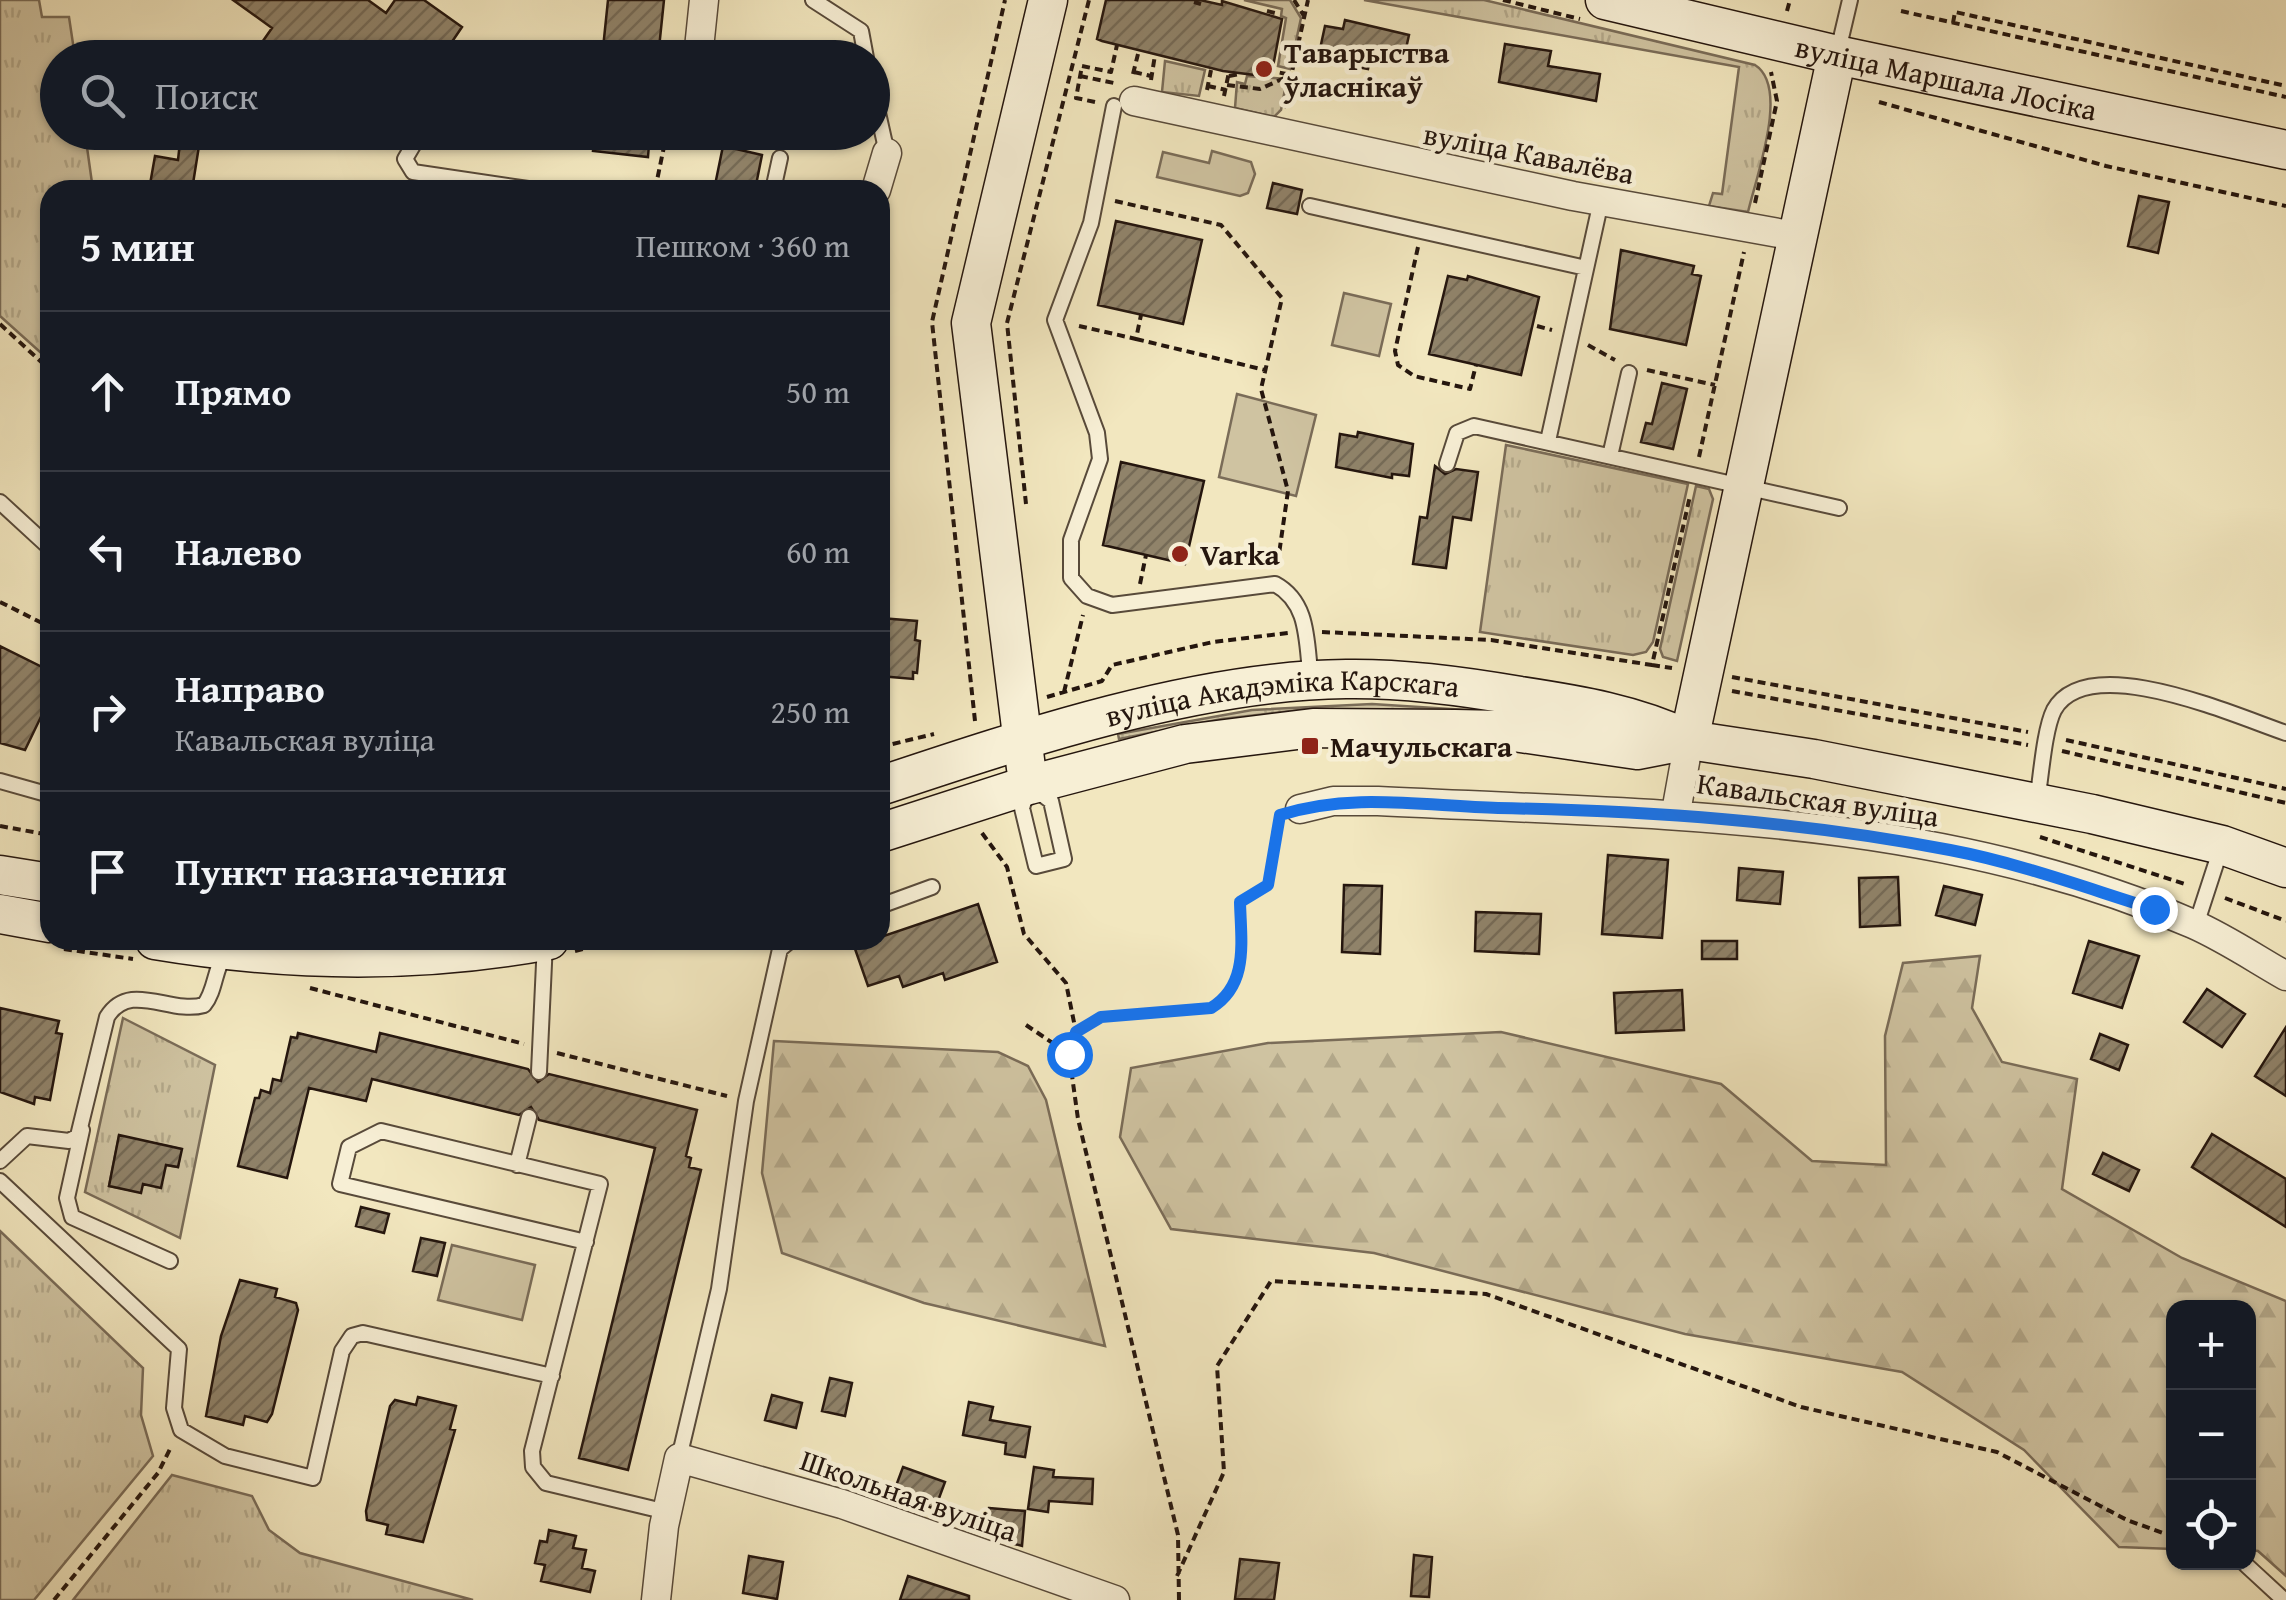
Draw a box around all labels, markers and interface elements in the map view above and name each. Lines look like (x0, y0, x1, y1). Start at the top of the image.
street label: вуліца Маршала Лосіка (1791, 24, 2102, 132)
place label: Таварыства ўласнікаў (1283, 30, 1450, 108)
search box (40, 40, 890, 150)
marker: Таварыства ўласнікаў (1253, 58, 1275, 80)
text: Поиск (155, 67, 258, 123)
icon: search (75, 68, 130, 123)
street label: вуліца Кавалёва (1420, 111, 1639, 195)
text: 5 мин (80, 215, 195, 276)
text: Пешком · 360 m (635, 222, 850, 269)
text: Прямо (175, 363, 291, 419)
icon: ahead (80, 364, 135, 419)
text: 50 m (786, 368, 850, 415)
text: Налево (175, 523, 302, 579)
icon: left (80, 524, 135, 579)
text: 60 m (786, 528, 850, 575)
place label: Varka (1200, 532, 1281, 576)
marker: Varka (1169, 543, 1191, 565)
street label: вуліца Акадэміка Карскага (1100, 657, 1463, 738)
text: Направо (175, 660, 325, 716)
icon: right (80, 684, 135, 739)
text: 250 m (771, 688, 850, 735)
text: Кавальская вуліца (175, 716, 435, 763)
place label: Мачульскага (1330, 724, 1513, 768)
marker: Мачульскага (1299, 735, 1321, 757)
street label: Кавальская вуліца (1694, 760, 1942, 838)
text: Пункт назначения (175, 843, 507, 899)
icon: arrive (80, 844, 135, 899)
route end (2132, 887, 2178, 933)
route start (1047, 1032, 1093, 1078)
map controls (2166, 1300, 2256, 1570)
button: + (2166, 1300, 2256, 1390)
button: − (2166, 1390, 2256, 1480)
street label: Школьная вуліца (795, 1437, 1024, 1553)
button: locate (2166, 1480, 2256, 1570)

